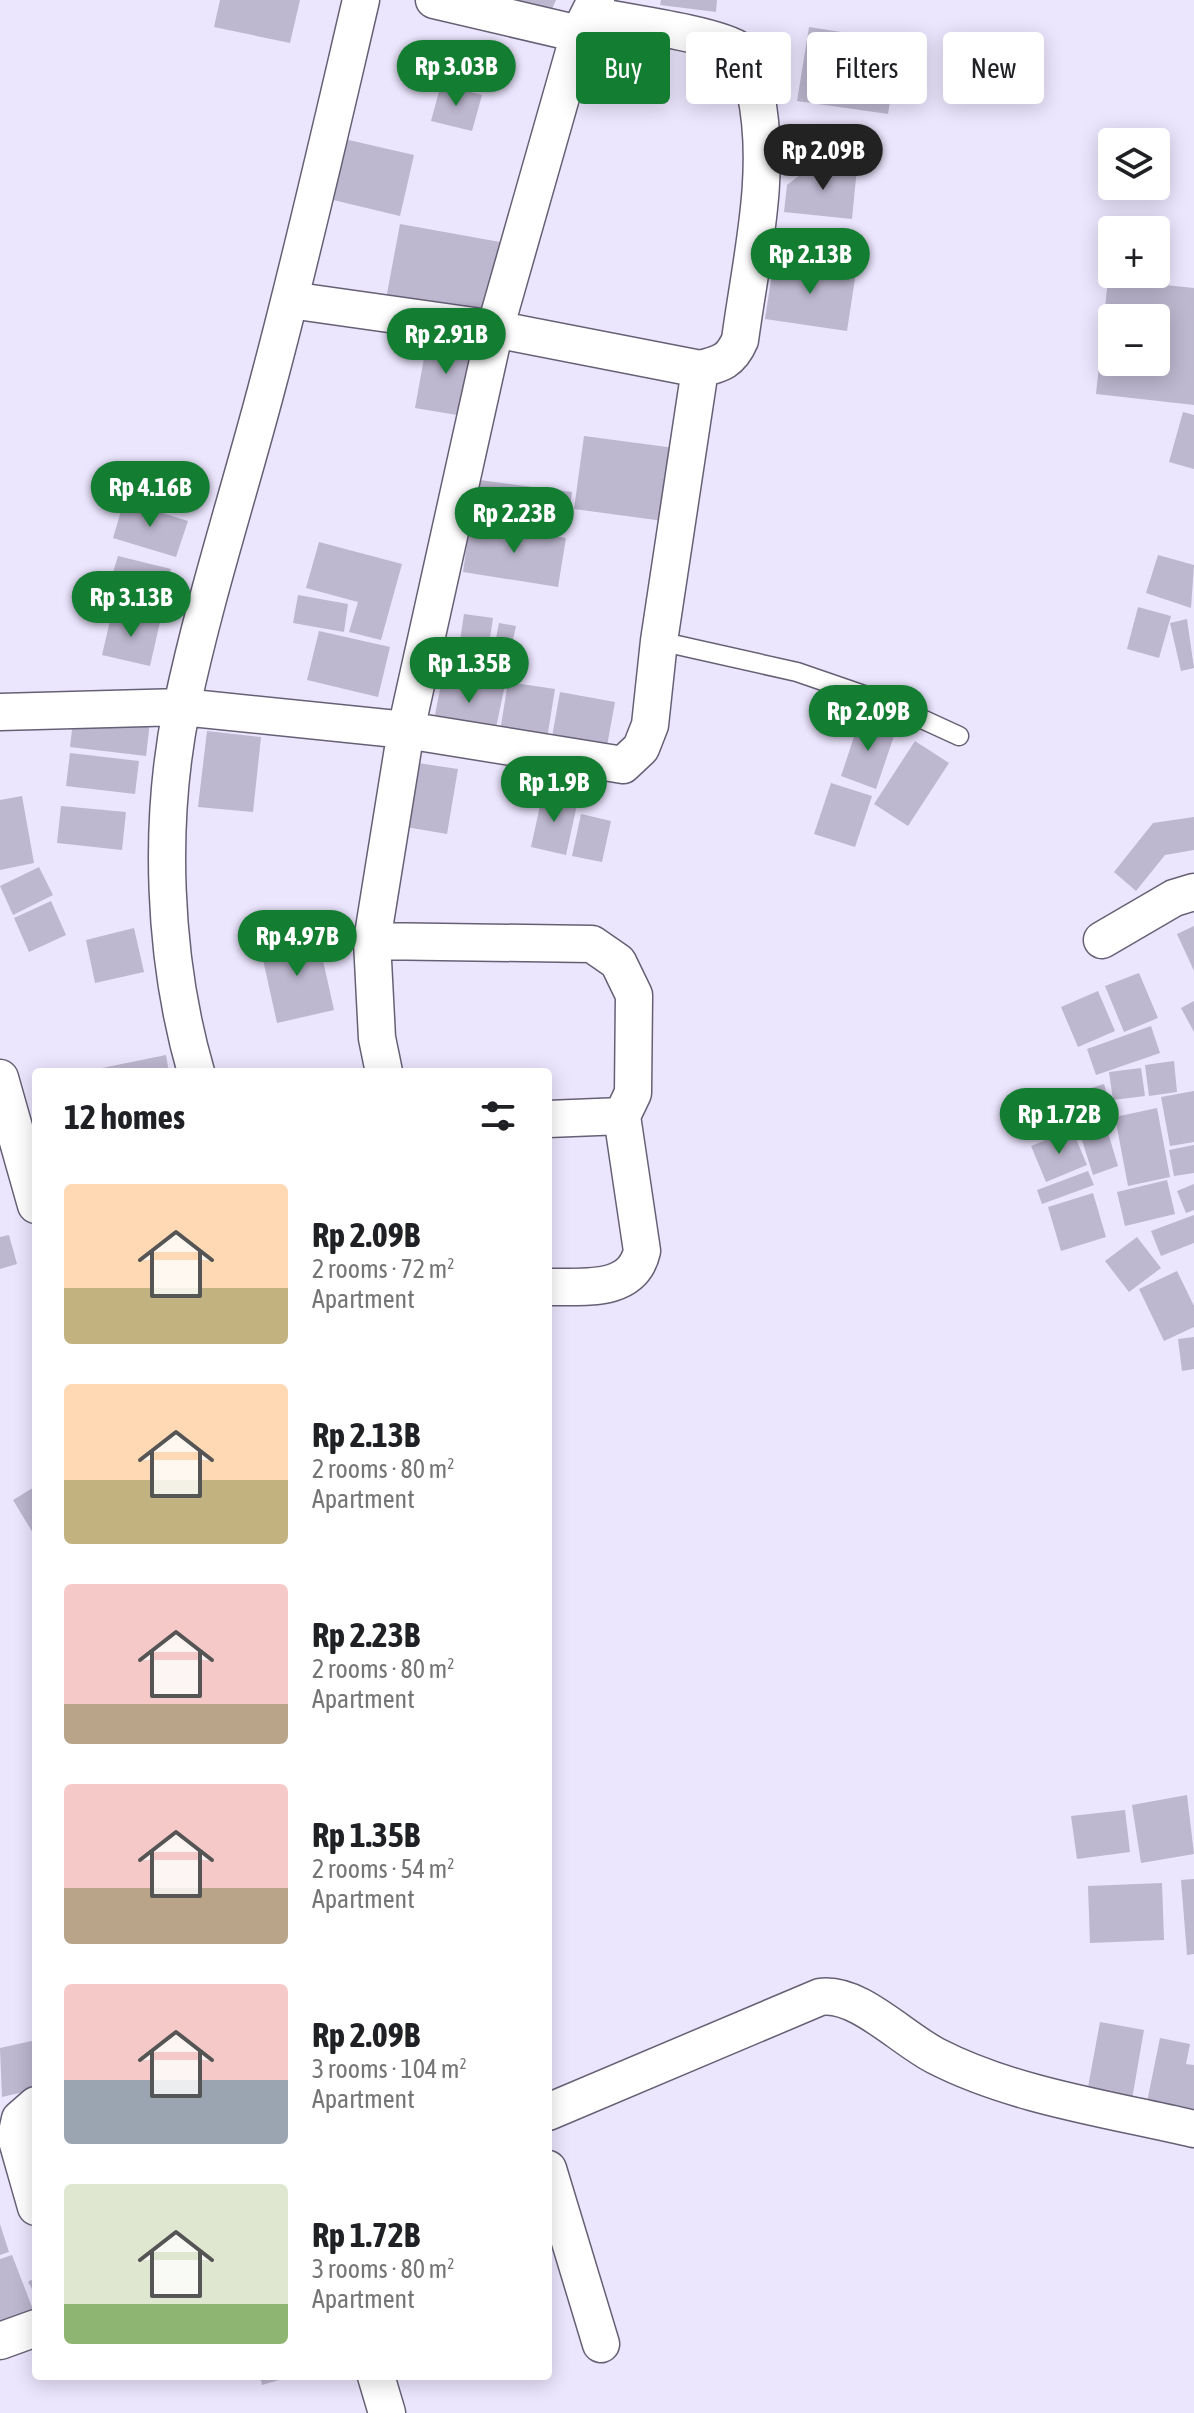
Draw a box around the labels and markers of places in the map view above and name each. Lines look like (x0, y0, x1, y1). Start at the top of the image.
pin: Rp 3.03B (373, 40, 539, 108)
pin: Rp 2.09B (740, 124, 906, 192)
pin: Rp 2.13B (727, 228, 893, 296)
pin: Rp 2.91B (363, 308, 529, 376)
pin: Rp 4.16B (67, 461, 233, 529)
pin: Rp 2.23B (431, 487, 597, 555)
pin: Rp 3.13B (48, 571, 214, 639)
pin: Rp 1.35B (386, 637, 552, 705)
pin: Rp 2.09B (785, 685, 951, 753)
pin: Rp 1.9B (480, 756, 628, 824)
pin: Rp 4.97B (214, 910, 380, 978)
pin: Rp 1.72B (976, 1088, 1142, 1156)

